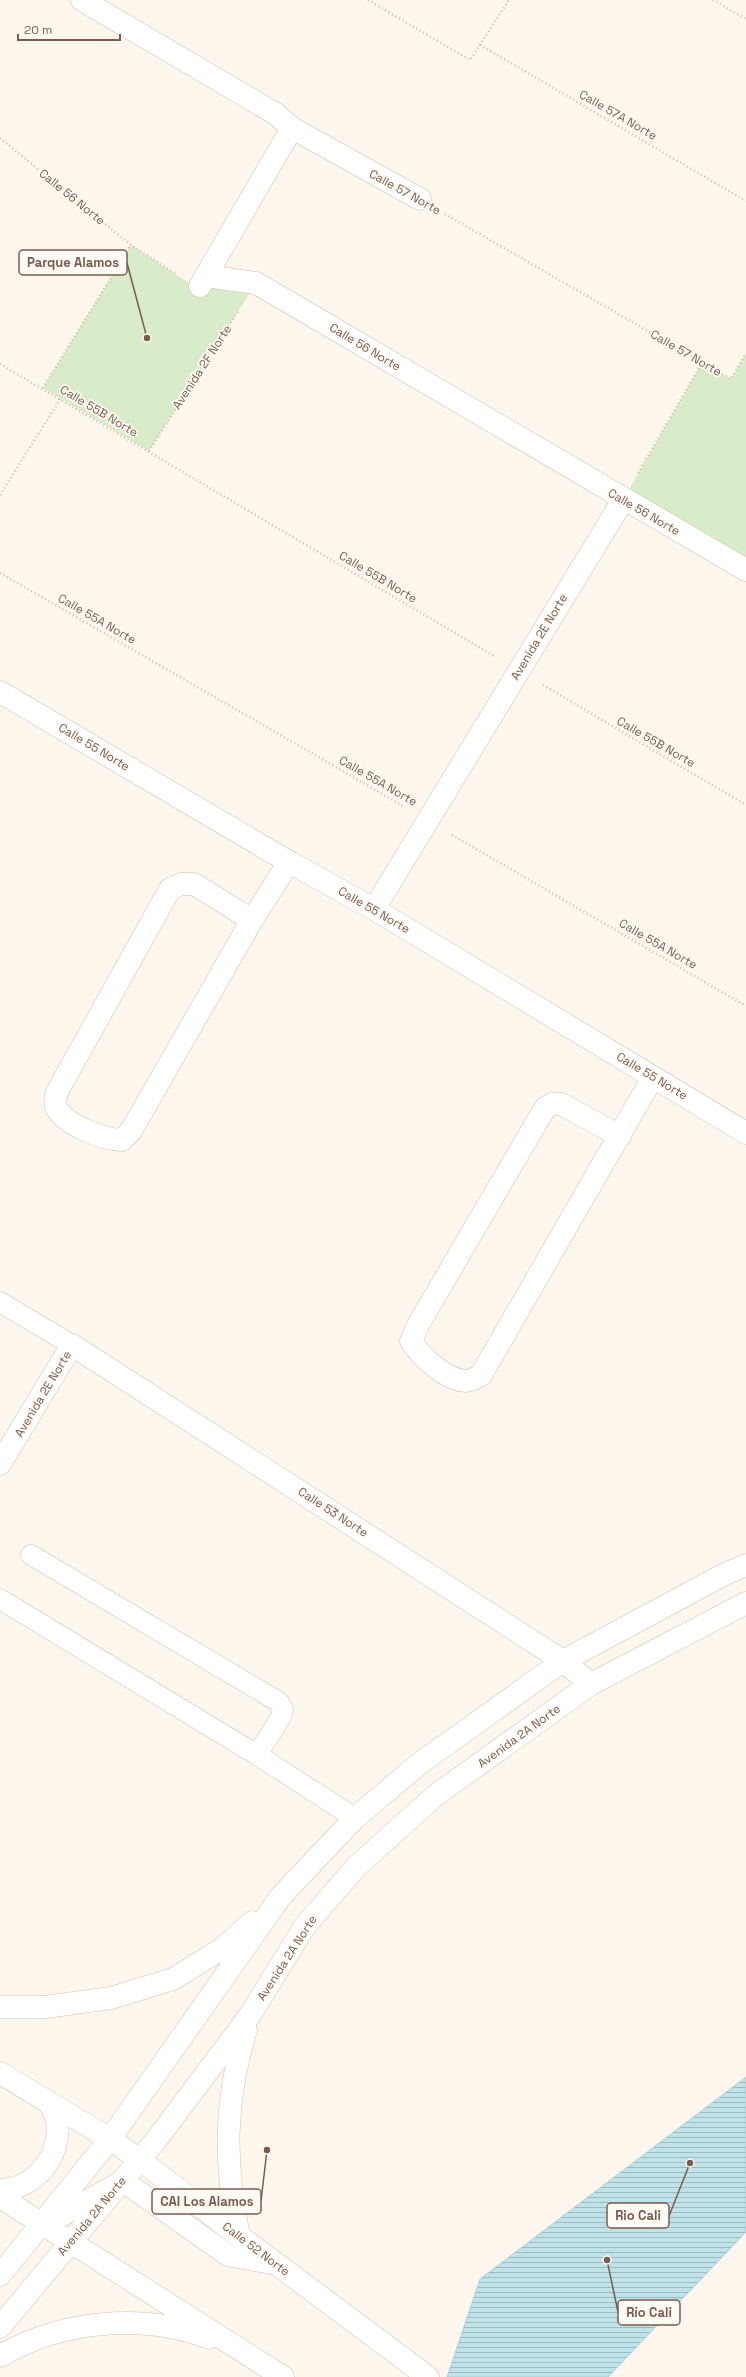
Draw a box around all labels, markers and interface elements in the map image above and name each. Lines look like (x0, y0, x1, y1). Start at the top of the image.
scale bar (18, 16, 120, 42)
text: 20 m (24, 22, 52, 38)
street label: Calle 57A Norte (576, 86, 660, 144)
street label: Calle 56 Norte (36, 165, 108, 229)
street label: Calle 57 Norte (366, 166, 444, 218)
callout: Parque Alamos (19, 250, 127, 275)
text: Parque Alamos (27, 254, 119, 271)
street label: Calle 56 Norte (326, 319, 404, 375)
street label: Avenida 2F Norte (169, 322, 235, 412)
street label: Calle 57 Norte (647, 326, 725, 380)
street label: Calle 55B Norte (57, 381, 141, 441)
street label: Calle 56 Norte (605, 485, 683, 539)
street label: Calle 55B Norte (336, 547, 420, 607)
street label: Calle 55A Norte (55, 590, 139, 648)
street label: Avenida 2E Norte (507, 591, 571, 683)
street label: Calle 55B Norte (614, 713, 698, 771)
street label: Calle 55 Norte (55, 719, 133, 775)
street label: Calle 55A Norte (336, 752, 420, 810)
street label: Calle 55 Norte (335, 883, 413, 937)
street label: Calle 55A Norte (616, 915, 700, 973)
street label: Calle 55 Norte (613, 1048, 691, 1104)
street label: Avenida 2E Norte (11, 1348, 75, 1440)
street label: Calle 53 Norte (295, 1483, 371, 1541)
street label: Avenida 2A Norte (474, 1701, 564, 1771)
street label: Avenida 2A Norte (253, 1912, 321, 2004)
street label: Avenida 2A Norte (54, 2173, 130, 2259)
callout: CAI Los Alamos (152, 2189, 261, 2214)
text: CAI Los Alamos (160, 2193, 254, 2210)
callout: Rio Cali (607, 2203, 669, 2228)
text: Rio Cali (615, 2207, 661, 2224)
street label: Calle 52 Norte (219, 2218, 293, 2280)
callout: Río Cali (618, 2300, 680, 2325)
text: Río Cali (626, 2304, 672, 2321)

